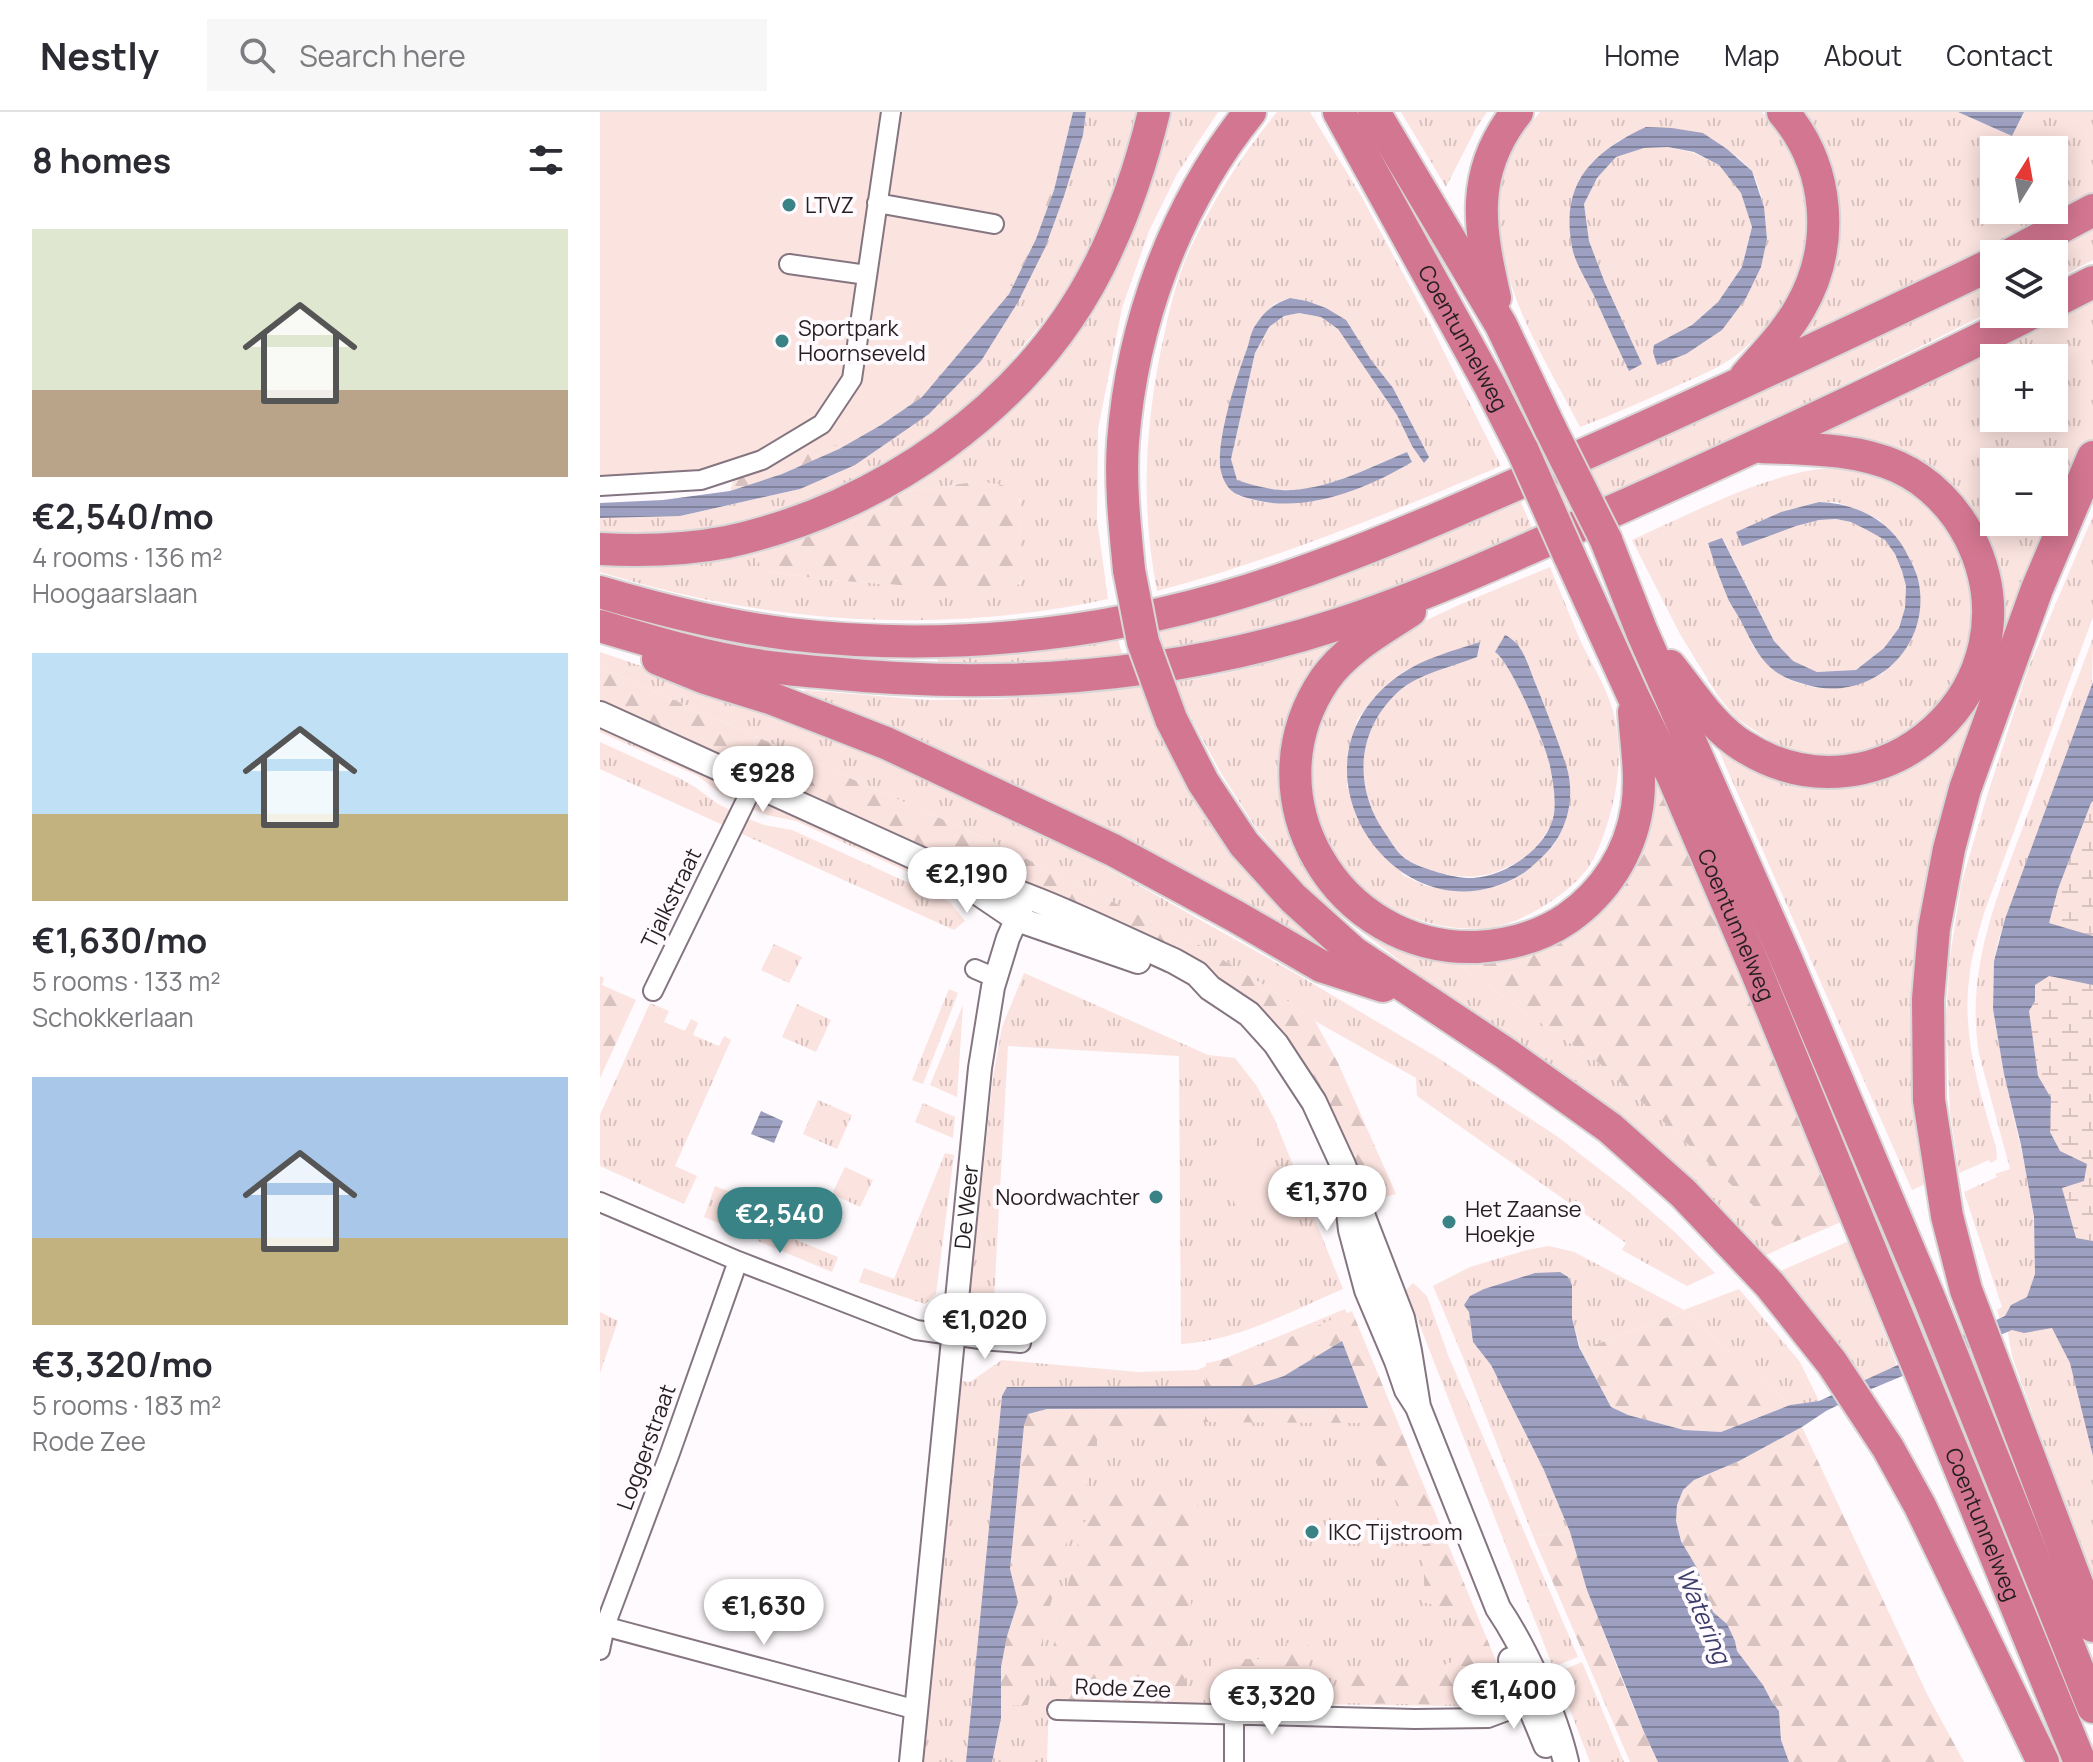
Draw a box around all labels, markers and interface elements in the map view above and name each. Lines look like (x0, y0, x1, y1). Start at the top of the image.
search box (207, 19, 767, 91)
text: Nestly (40, 29, 159, 81)
icon: search (235, 33, 279, 77)
text: Search here (299, 35, 466, 76)
text: Home (1604, 36, 1680, 74)
text: Map (1724, 36, 1780, 74)
text: About (1824, 36, 1902, 74)
text: Contact (1946, 36, 2053, 74)
north arrow (1980, 136, 2068, 224)
map controls (1980, 136, 2068, 536)
text: 8 homes (32, 137, 171, 183)
icon: filters (524, 138, 568, 182)
place label: LTVZ (805, 190, 854, 220)
marker: LTVZ (780, 196, 798, 214)
button: layers (1980, 240, 2068, 328)
street label: Coentunnelweg (1411, 259, 1515, 416)
icon: home (228, 281, 372, 425)
place label: Sportpark Hoornseveld (798, 313, 926, 368)
marker: Sportpark Hoornseveld (773, 332, 791, 350)
button: + (1980, 344, 2068, 432)
button: − (1980, 448, 2068, 536)
text: €2,540/mo (32, 493, 214, 539)
text: 4 rooms · 136 m² (32, 539, 223, 575)
text: Hoogaarslaan (32, 575, 198, 611)
icon: home (228, 705, 372, 849)
pin: €928 (716, 746, 810, 814)
text: €928 (730, 754, 796, 790)
street label: Tjalkstraat (634, 843, 708, 953)
street label: Coentunnelweg (1691, 844, 1782, 1005)
pin: €2,190 (902, 847, 1032, 915)
text: €2,190 (926, 855, 1008, 891)
text: €1,630/mo (32, 917, 207, 963)
text: 5 rooms · 133 m² (32, 963, 221, 999)
text: Schokkerlaan (32, 999, 194, 1035)
icon: home (228, 1129, 372, 1273)
street label: De Weer (947, 1163, 985, 1250)
pin: €1,370 (1262, 1165, 1392, 1233)
text: €1,370 (1286, 1173, 1368, 1209)
place label: Noordwachter (995, 1182, 1140, 1212)
pin: €2,540 (715, 1187, 845, 1255)
marker: Noordwachter (1147, 1188, 1165, 1206)
place label: Het Zaanse Hoekje (1465, 1194, 1582, 1249)
text: €2,540 (735, 1195, 825, 1231)
marker: Het Zaanse Hoekje (1440, 1213, 1458, 1231)
pin: €1,020 (920, 1293, 1050, 1361)
text: €1,020 (942, 1301, 1028, 1337)
text: €3,320/mo (32, 1341, 213, 1387)
street label: Loggerstraat (609, 1380, 683, 1514)
text: 5 rooms · 183 m² (32, 1387, 221, 1423)
text: Rode Zee (32, 1423, 146, 1459)
street label: Coentunnelweg (1938, 1443, 2027, 1605)
place label: IKC Tijstroom (1328, 1517, 1463, 1547)
marker: IKC Tijstroom (1303, 1523, 1321, 1541)
water label: Watering (1670, 1563, 1740, 1670)
pin: €1,630 (699, 1579, 829, 1647)
text: €1,630 (722, 1587, 806, 1623)
pin: €1,400 (1449, 1663, 1579, 1731)
pin: €3,320 (1207, 1669, 1337, 1737)
street label: Rode Zee (1074, 1671, 1172, 1705)
text: €1,400 (1471, 1671, 1557, 1707)
text: €3,320 (1228, 1677, 1316, 1713)

